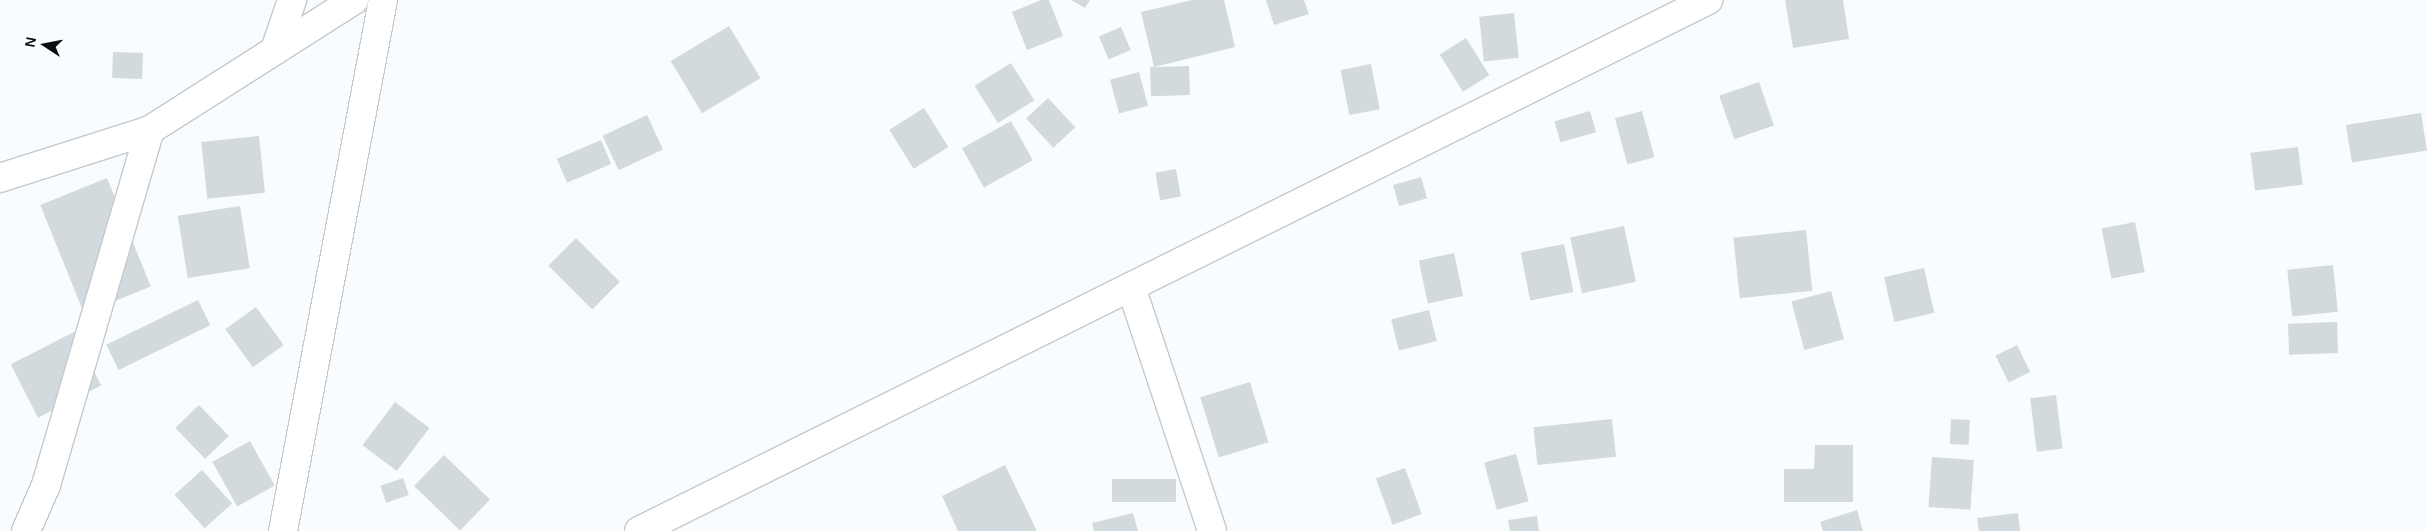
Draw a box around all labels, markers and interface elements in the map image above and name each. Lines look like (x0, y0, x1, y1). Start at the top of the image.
north arrow (20, 20, 70, 70)
text: N (21, 36, 39, 49)

